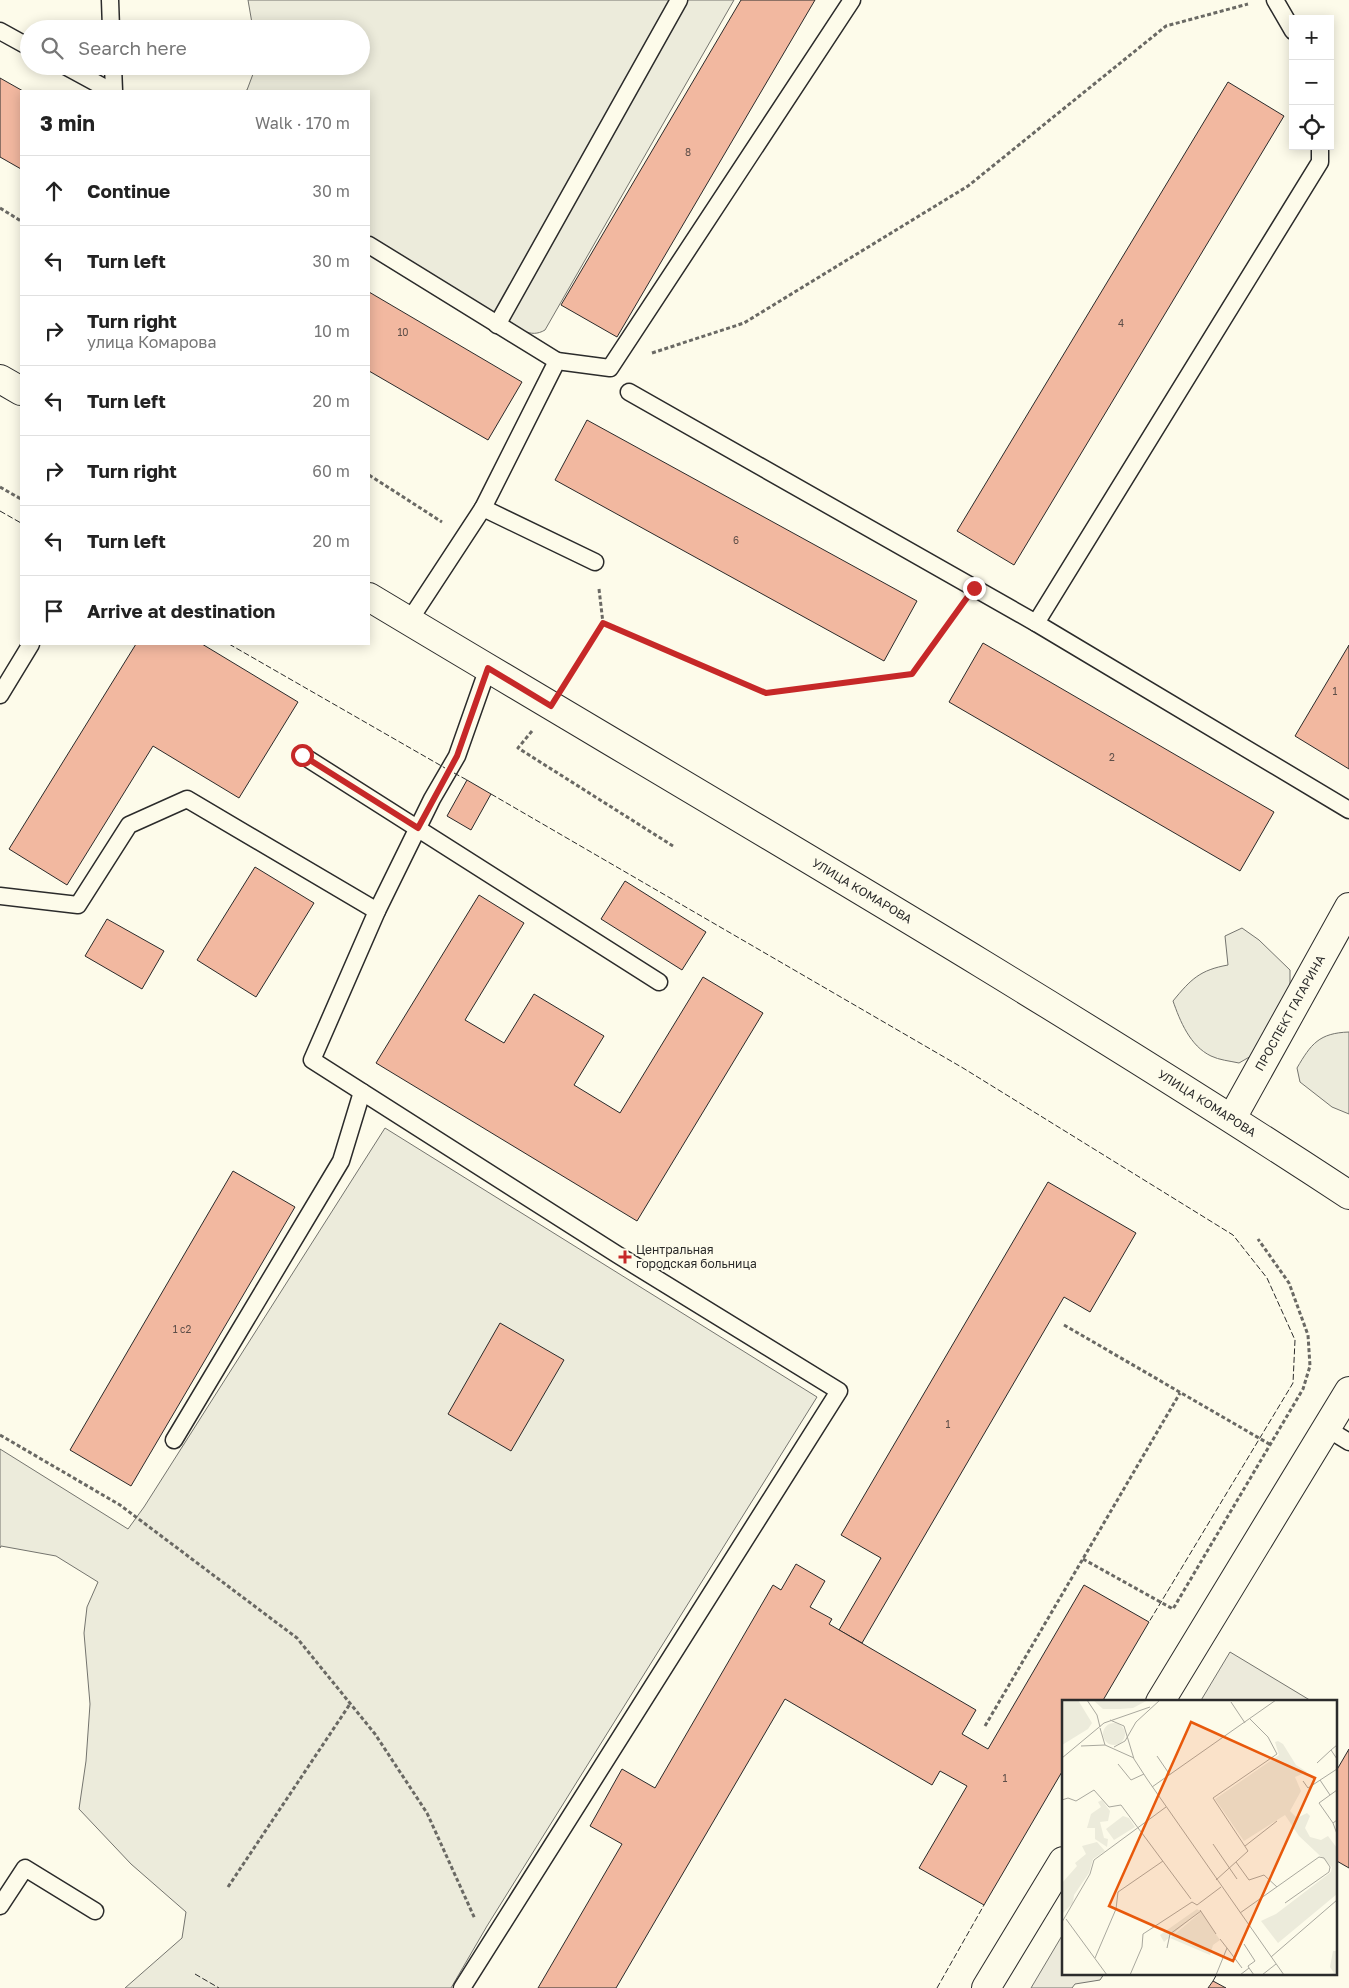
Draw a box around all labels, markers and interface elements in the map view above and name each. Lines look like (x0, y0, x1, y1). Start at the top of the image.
map controls (1289, 15, 1334, 150)
button: + (1289, 15, 1334, 60)
search box (20, 20, 370, 75)
icon: search (38, 34, 66, 62)
text: Search here (78, 36, 187, 59)
button: − (1289, 60, 1334, 105)
button: locate (1289, 105, 1334, 150)
text: 3 min (40, 110, 95, 136)
text: Walk · 170 m (255, 113, 350, 133)
house number: 8 (685, 146, 691, 158)
icon: ahead (40, 177, 68, 205)
text: Continue (87, 179, 170, 202)
text: 30 m (313, 181, 350, 201)
icon: left (40, 247, 68, 275)
text: Turn left (87, 249, 166, 272)
text: 30 m (313, 251, 350, 271)
text: Turn right (87, 309, 177, 332)
icon: right (40, 317, 68, 345)
house number: 4 (1118, 317, 1124, 329)
text: 10 m (314, 321, 350, 341)
house number: 10 (397, 326, 409, 338)
text: улица Комарова (87, 332, 216, 352)
icon: left (40, 387, 68, 415)
text: Turn left (87, 389, 166, 412)
text: 20 m (313, 391, 350, 411)
icon: right (40, 457, 68, 485)
text: Turn right (87, 459, 177, 482)
text: 60 m (312, 461, 350, 481)
icon: left (40, 527, 68, 555)
text: Turn left (87, 529, 166, 552)
text: 20 m (313, 531, 350, 551)
house number: 6 (733, 534, 739, 546)
route end (963, 577, 986, 600)
icon: arrive (40, 597, 68, 625)
text: Arrive at destination (87, 599, 275, 622)
house number: 1 (1333, 685, 1338, 697)
route start (291, 744, 314, 767)
house number: 2 (1109, 751, 1115, 763)
street label: УЛИЦА КОМАРОВА (810, 855, 915, 926)
street label: ПРОСПЕКТ ГАГАРИНА (1252, 952, 1328, 1074)
street label: УЛИЦА КОМАРОВА (1155, 1066, 1259, 1140)
place label: Центральная городская больница (636, 1242, 757, 1271)
marker: Центральная городская больница (618, 1250, 632, 1264)
house number: 1 с2 (173, 1323, 191, 1335)
house number: 1 (946, 1418, 951, 1430)
inset map (1062, 1700, 1336, 1976)
house number: 1 (1003, 1772, 1008, 1784)

